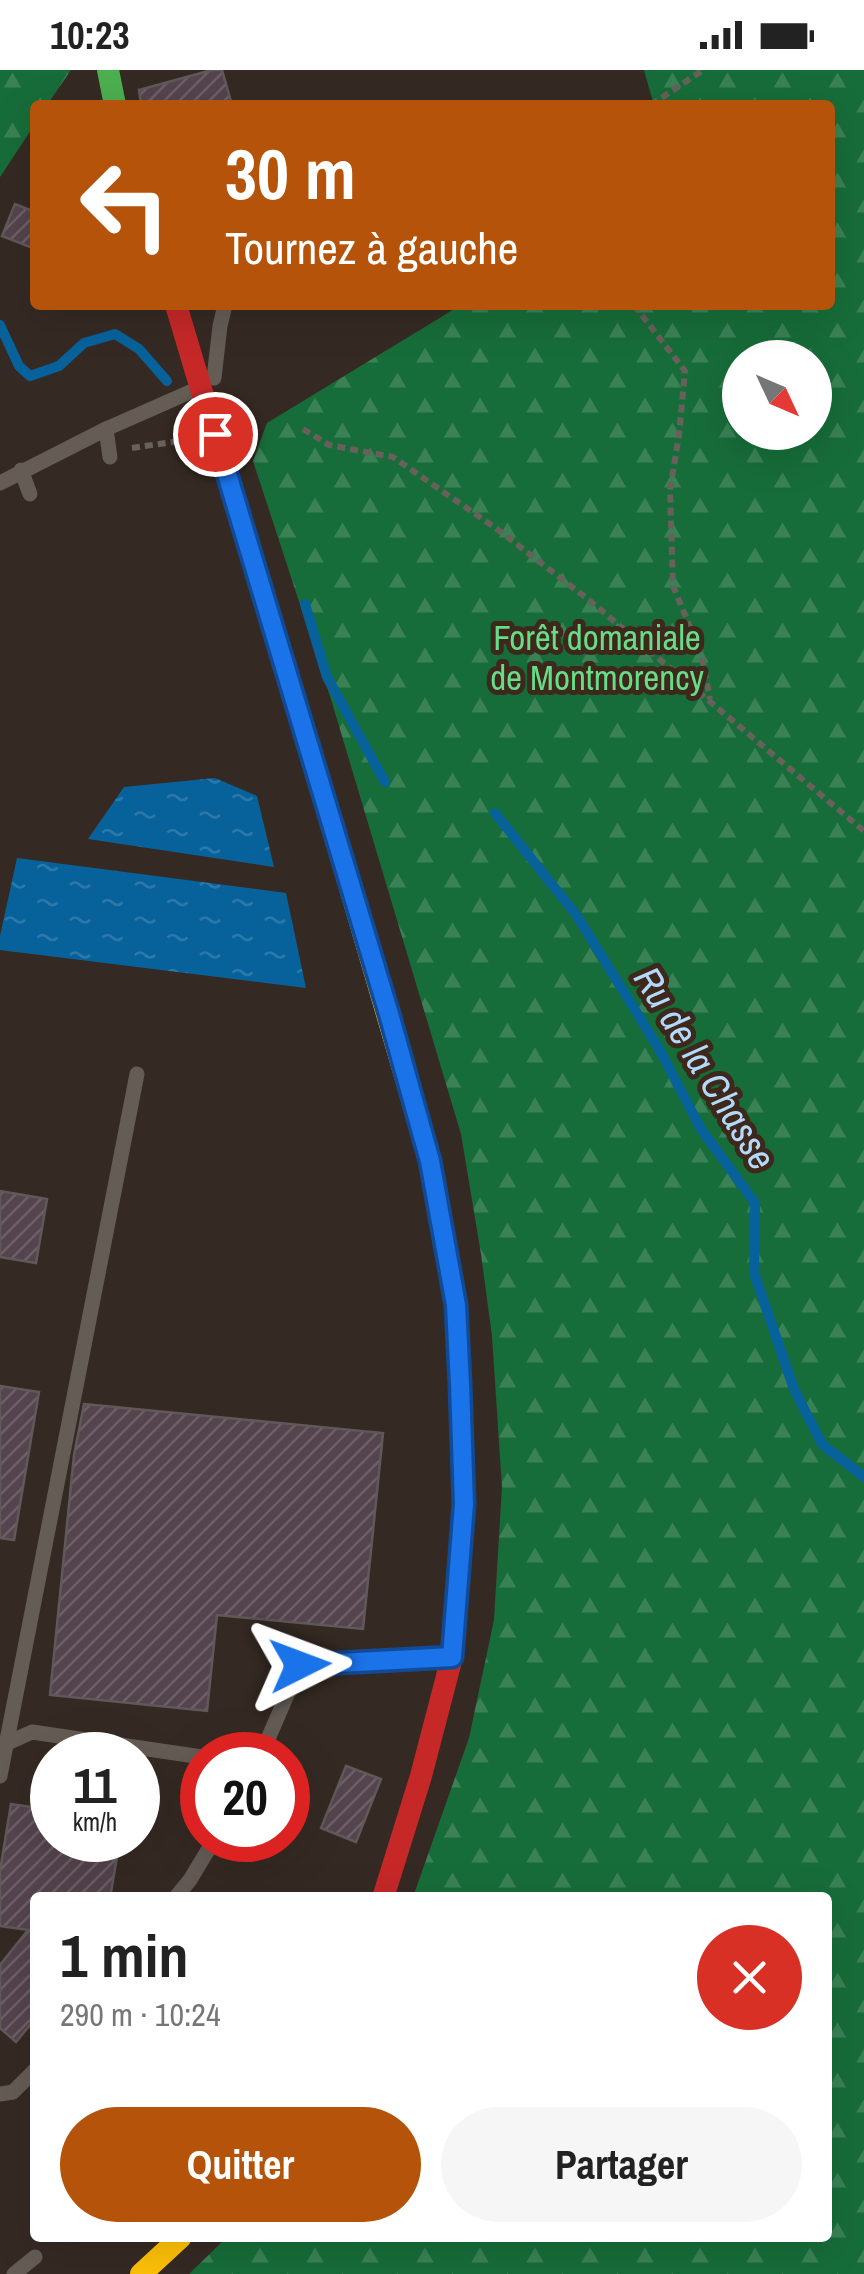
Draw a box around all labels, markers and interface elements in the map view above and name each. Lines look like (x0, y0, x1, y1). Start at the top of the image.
text: 10:23 (50, 10, 130, 61)
text: 30 m (225, 127, 356, 221)
icon: left (60, 140, 190, 270)
text: Tournez à gauche (225, 217, 518, 278)
north arrow (722, 340, 832, 450)
map controls (722, 340, 832, 450)
pin (173, 392, 258, 477)
icon: arrive (188, 407, 243, 462)
park label: Forêt domaniale de Montmorency (490, 614, 705, 701)
water label: Ru de la Chasse (622, 957, 788, 1179)
position arrow (248, 1613, 352, 1717)
speed limit sign: 20 (180, 1732, 310, 1862)
text: 11 (73, 1751, 117, 1819)
text: km/h (73, 1805, 117, 1839)
text: 1 min (60, 1915, 189, 1996)
button: close (697, 1925, 802, 2030)
text: 290 m · 10:24 (60, 1993, 220, 2036)
button: Quitter (60, 2107, 421, 2222)
button: Partager (441, 2107, 802, 2222)

